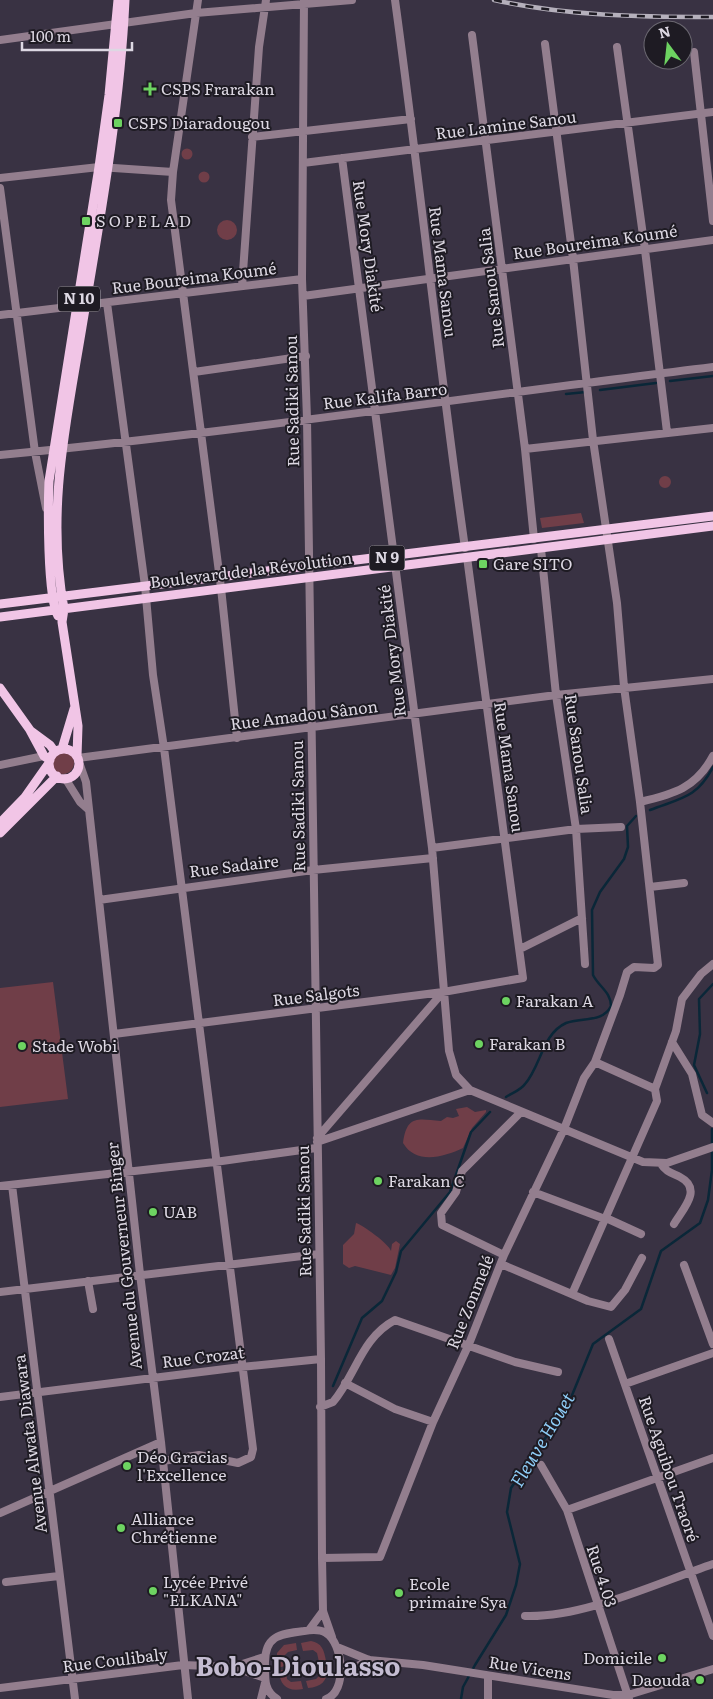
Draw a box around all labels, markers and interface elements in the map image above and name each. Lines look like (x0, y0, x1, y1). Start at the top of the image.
scale bar (22, 20, 132, 52)
north arrow (643, 20, 693, 70)
text: N (656, 20, 673, 43)
text: 100 m (30, 24, 71, 47)
place label: CSPS Frarakan (161, 76, 275, 100)
marker: CSPS Frarakan (143, 82, 157, 96)
street label: Rue Lamine Sanou (434, 103, 578, 145)
place label: CSPS Diaradougou (128, 110, 270, 134)
marker: CSPS Diaradougou (112, 117, 124, 129)
street label: Rue Mory Diakité (348, 178, 390, 313)
street label: Rue Mama Sanou (424, 205, 464, 339)
place label: S O P E L A D (96, 208, 191, 232)
marker: S O P E L A D (80, 215, 92, 227)
street label: Rue Boureima Koumé (511, 218, 679, 264)
street label: Rue Sanou Salia (471, 226, 509, 350)
street label: Rue Boureima Koumé (110, 255, 278, 299)
road number: N 10 (58, 286, 100, 312)
street label: Rue Sadiki Sanou (278, 335, 304, 467)
street label: Rue Kalifa Barro (321, 375, 448, 415)
street label: Boulevard de la Révolution (148, 545, 354, 593)
road number: N 9 (370, 546, 404, 570)
place label: Gare SITO (493, 551, 572, 575)
marker: Gare SITO (477, 558, 489, 570)
street label: Rue Mory Diakité (371, 584, 411, 719)
street label: Rue Sanou Salia (560, 692, 600, 816)
street label: Rue Amadou Sânon (229, 693, 379, 735)
street label: Rue Mama Sanou (489, 700, 531, 834)
street label: Rue Sadiki Sanou (284, 740, 310, 872)
street label: Rue Sadaire (188, 848, 280, 882)
street label: Rue Salgots (271, 977, 361, 1011)
place label: Farakan A (516, 988, 594, 1012)
marker: Farakan A (500, 995, 512, 1007)
place label: Farakan B (489, 1031, 565, 1055)
place label: Stade Wobi (32, 1033, 117, 1057)
marker: Farakan B (473, 1038, 485, 1050)
marker: Stade Wobi (16, 1040, 28, 1052)
street label: Avenue du Gouverneur Binger (99, 1141, 147, 1371)
street label: Rue Sadiki Sanou (290, 1145, 316, 1277)
place label: Farakan C (388, 1168, 465, 1192)
marker: Farakan C (372, 1175, 384, 1187)
place label: UAB (163, 1199, 197, 1223)
marker: UAB (147, 1206, 159, 1218)
street label: Rue Zonmelé (439, 1251, 499, 1352)
street label: Rue Crozat (160, 1339, 246, 1373)
street label: Avenue Alwata Diawara (6, 1353, 52, 1535)
water label: Fleuve Houet (503, 1387, 581, 1492)
street label: Rue Aguibou Traoré (634, 1392, 706, 1545)
place label: Déo Gracias l'Excellence (137, 1444, 227, 1486)
marker: Déo Gracias l'Excellence (121, 1460, 133, 1472)
place label: Alliance Chrétienne (131, 1506, 217, 1548)
marker: Alliance Chrétienne (115, 1522, 127, 1534)
street label: Rue 4.03 (582, 1541, 624, 1610)
place label: Lycée Privé "ELKANA" (163, 1569, 248, 1611)
place label: Ecole primaire Sya (409, 1571, 507, 1613)
marker: Lycée Privé "ELKANA" (147, 1585, 159, 1597)
marker: Ecole primaire Sya (393, 1587, 405, 1599)
street label: Rue Coulibaly (61, 1641, 170, 1677)
district label: Bobo-Dioulasso (195, 1645, 401, 1684)
place label: Domicile (583, 1645, 652, 1669)
street label: Rue Vicens (487, 1649, 573, 1685)
marker: Domicile (656, 1652, 668, 1664)
place label: Daouda (631, 1667, 690, 1691)
marker: Daouda (694, 1674, 706, 1686)

